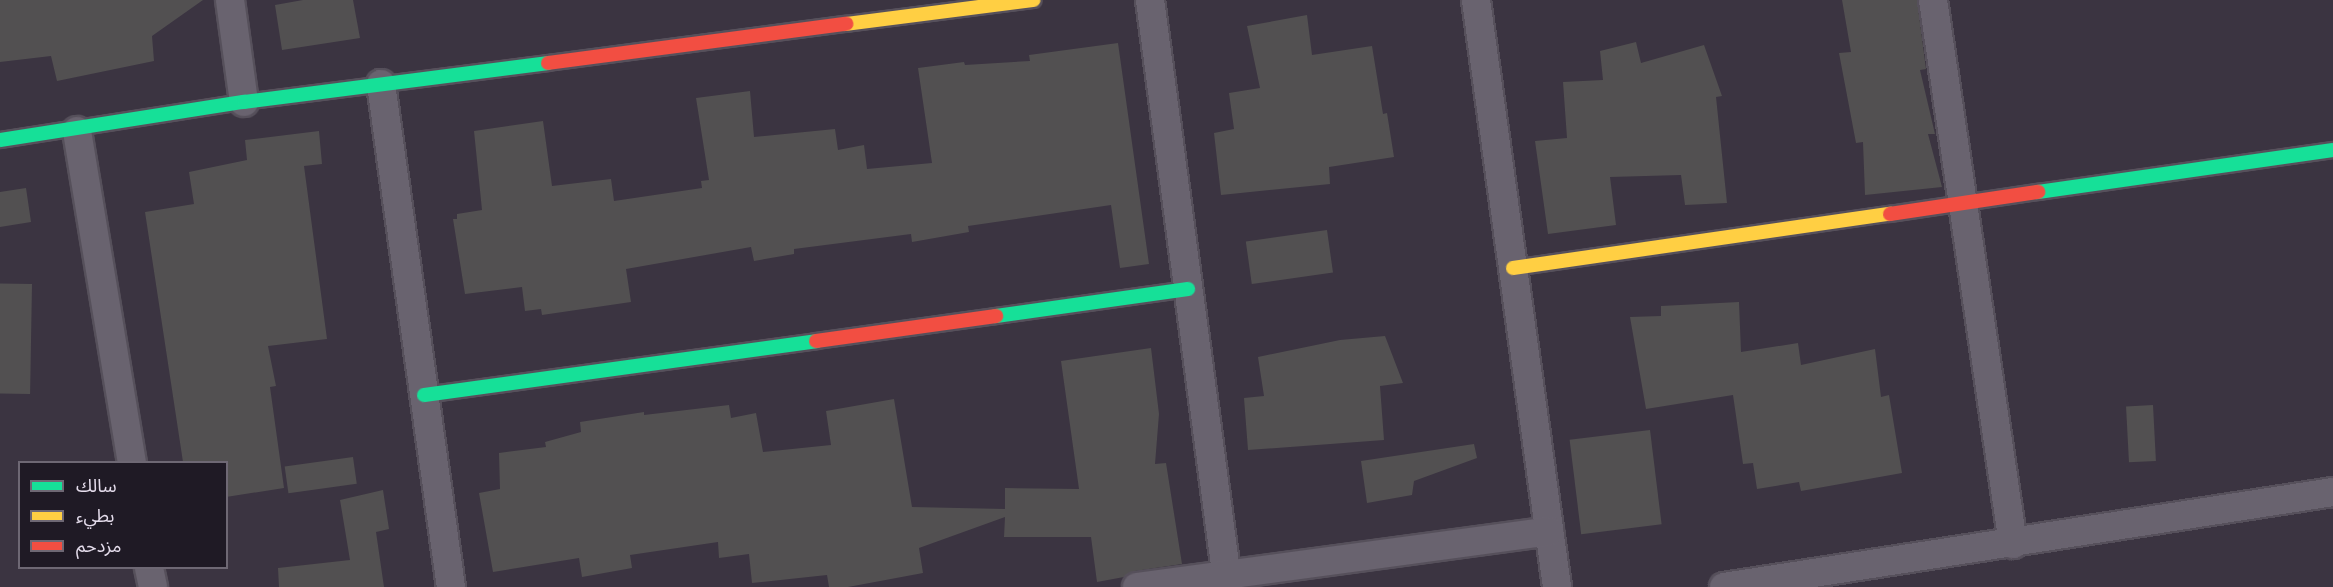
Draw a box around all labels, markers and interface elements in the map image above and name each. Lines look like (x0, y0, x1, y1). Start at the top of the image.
legend (18, 461, 228, 569)
text: سالك (76, 474, 117, 498)
text: بطيء (76, 504, 114, 528)
text: مزدحم (76, 534, 121, 558)

